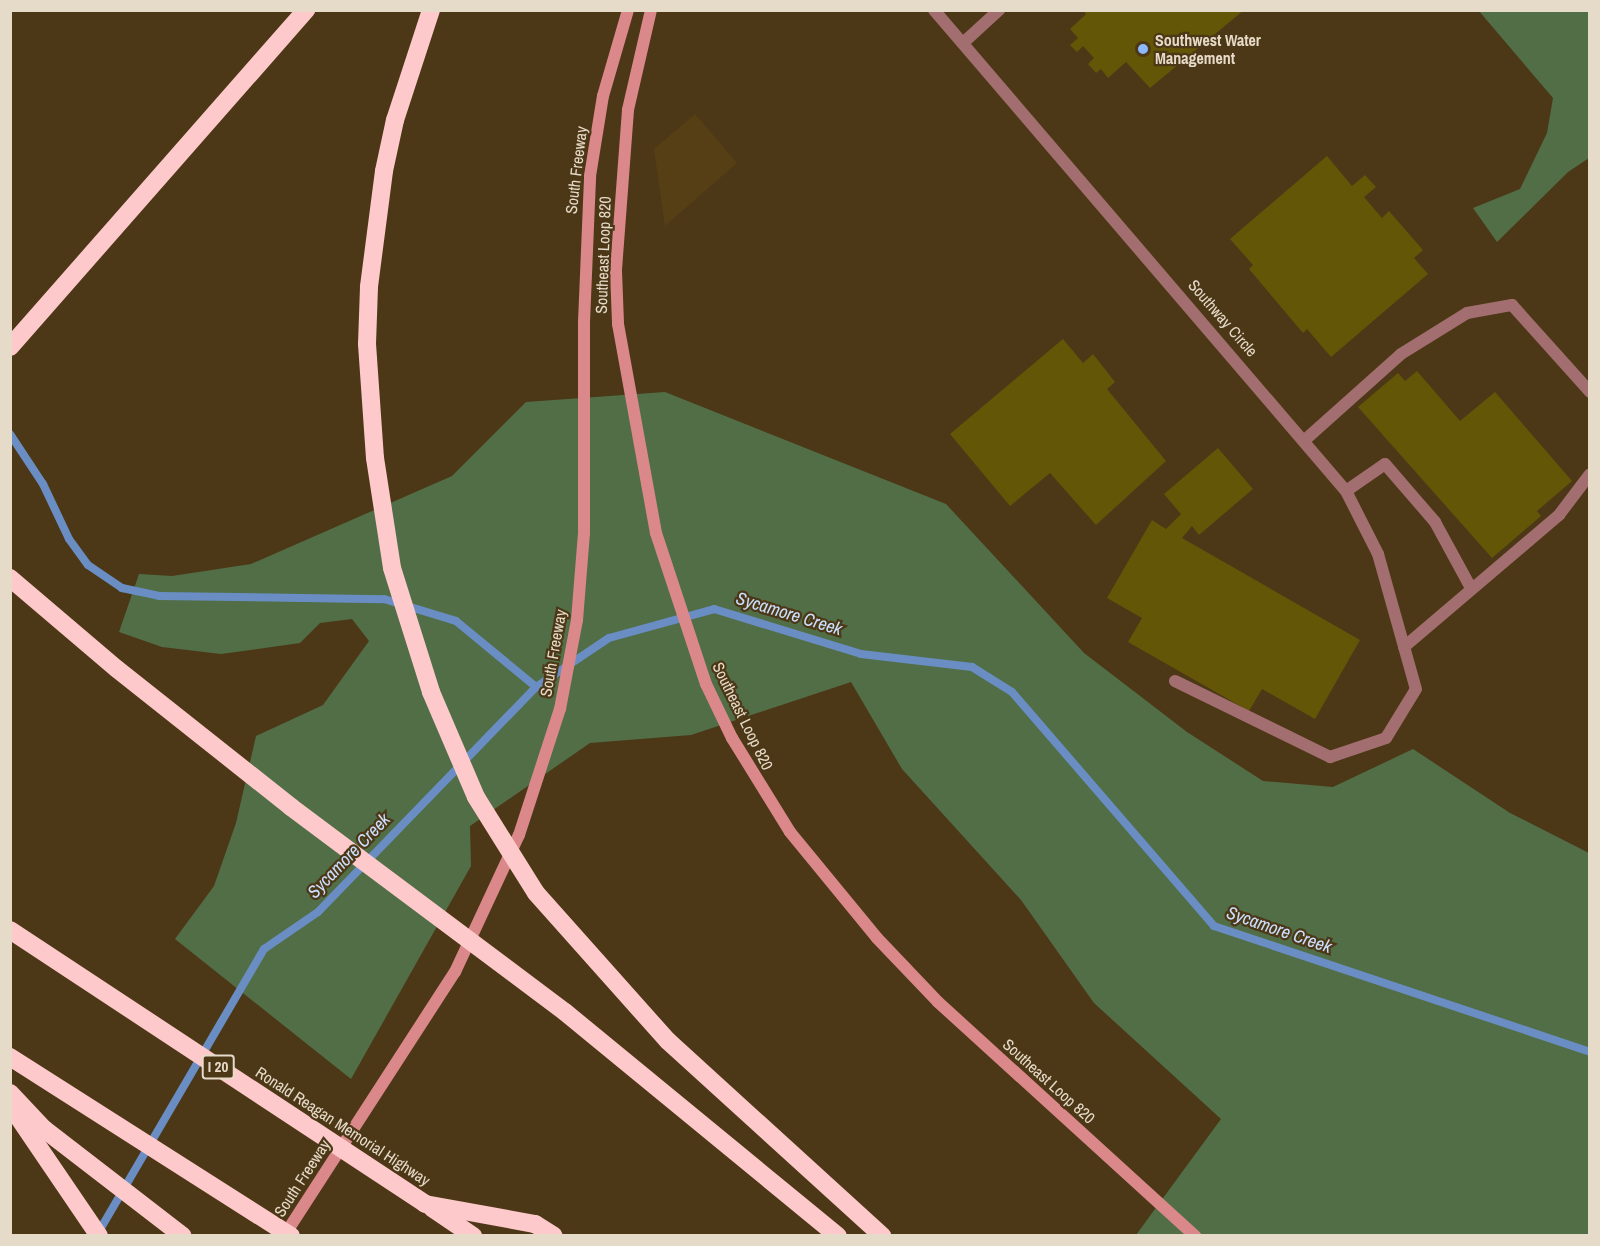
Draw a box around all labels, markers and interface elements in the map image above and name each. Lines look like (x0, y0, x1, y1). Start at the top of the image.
place label: Southwest Water Management (1155, 30, 1261, 68)
marker: Southwest Water Management (1136, 42, 1150, 56)
street label: South Freeway (561, 125, 591, 215)
street label: Southeast Loop 820 (591, 196, 615, 314)
street label: Southway Circle (1184, 276, 1262, 360)
water label: Sycamore Creek (733, 588, 845, 640)
street label: South Freeway (536, 608, 570, 698)
street label: Southeast Loop 820 (709, 659, 777, 773)
water label: Sycamore Creek (303, 809, 395, 903)
water label: Sycamore Creek (1224, 902, 1334, 958)
street label: Southeast Loop 820 (999, 1035, 1099, 1127)
road number: I 20 (202, 1055, 234, 1079)
street label: Ronald Reagan Memorial Highway (252, 1062, 434, 1190)
street label: South Freeway (270, 1136, 334, 1220)

